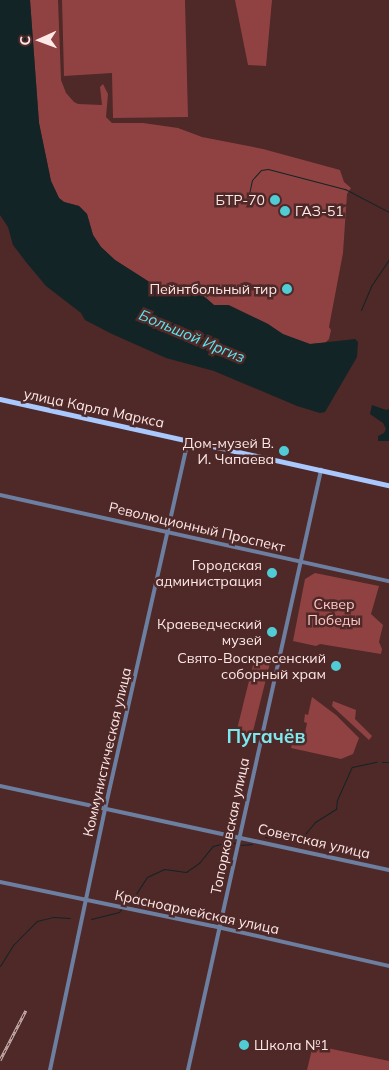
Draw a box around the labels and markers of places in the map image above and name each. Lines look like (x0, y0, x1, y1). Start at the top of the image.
place label: БТР-70 (216, 192, 265, 208)
marker: БТР-70 (269, 194, 281, 206)
place label: ГАЗ-51 (295, 203, 344, 219)
marker: ГАЗ-51 (279, 205, 291, 217)
place label: Пейнтбольный тир (149, 281, 277, 297)
marker: Пейнтбольный тир (281, 283, 293, 295)
place label: Дом-музей В. И. Чапаева (183, 435, 274, 468)
marker: Дом-музей В. И. Чапаева (278, 445, 290, 457)
place label: Городская администрация (155, 557, 262, 590)
marker: Городская администрация (266, 567, 278, 579)
place label: Краеведческий музей (157, 616, 262, 648)
marker: Краеведческий музей (266, 626, 278, 638)
place label: Свято-Воскресенский соборный храм (177, 650, 326, 682)
marker: Свято-Воскресенский соборный храм (330, 660, 342, 672)
place label: Школа №1 (254, 1037, 329, 1053)
marker: Школа №1 (238, 1039, 250, 1051)

